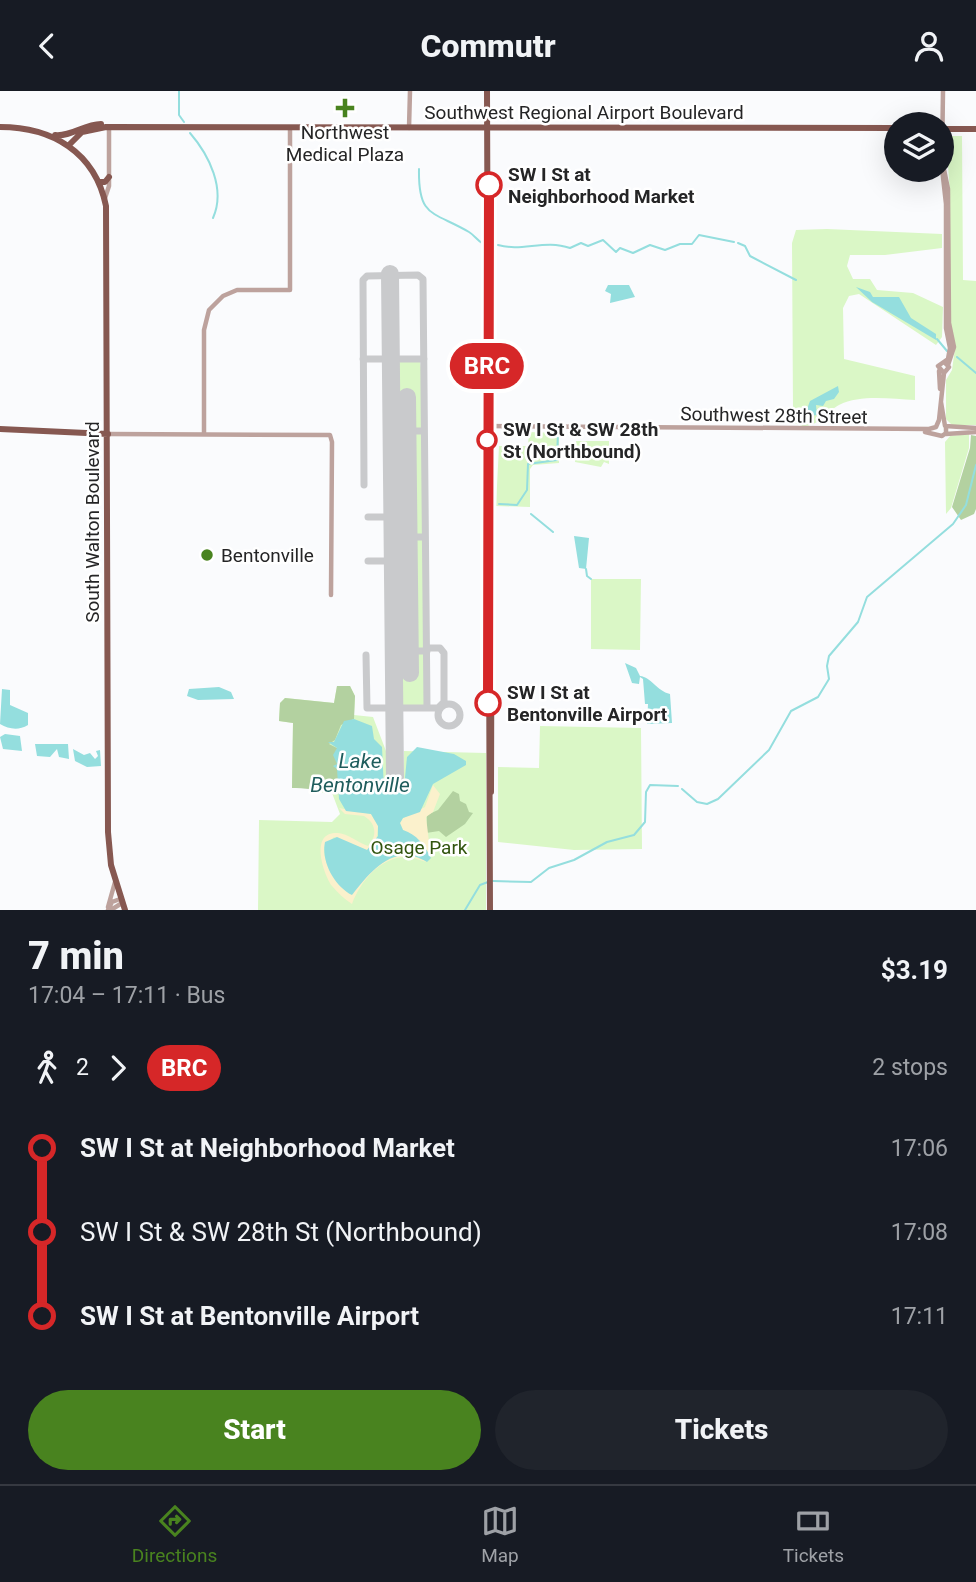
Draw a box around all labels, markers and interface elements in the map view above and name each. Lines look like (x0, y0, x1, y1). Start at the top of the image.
icon: back (28, 27, 66, 65)
text: Commutr (420, 27, 556, 65)
icon: person (910, 27, 948, 65)
marker: Northwest Medical Plaza (335, 98, 355, 118)
street label: Southwest Regional Airport Boulevard (424, 101, 744, 124)
map controls (884, 112, 954, 182)
button: layers (884, 112, 954, 182)
place label: Northwest Medical Plaza (286, 121, 404, 166)
place label: SW I St at Neighborhood Market (508, 163, 695, 208)
marker: SW I St at Neighborhood Market (476, 172, 502, 198)
line badge: BRC (447, 343, 527, 389)
text: BRC (464, 352, 510, 380)
street label: Southwest 28th Street (680, 402, 868, 429)
place label: SW I St & SW 28th St (Northbound) (503, 418, 658, 463)
street label: South Walton Boulevard (81, 421, 104, 623)
marker: SW I St & SW 28th St (Northbound) (477, 430, 497, 450)
place label: Bentonville (221, 544, 314, 567)
marker: Bentonville (199, 547, 215, 563)
place label: SW I St at Bentonville Airport (507, 681, 668, 726)
marker: SW I St at Bentonville Airport (475, 690, 501, 716)
water label: Lake Bentonville (310, 749, 410, 797)
park label: Osage Park (371, 836, 468, 859)
text: 7 min (28, 934, 124, 978)
text: $3.19 (881, 955, 948, 985)
text: 17:04 – 17:11 · Bus (28, 982, 225, 1009)
icon: walk (28, 1049, 66, 1087)
icon: forward (99, 1049, 137, 1087)
text: 2 (76, 1054, 89, 1081)
text: BRC (161, 1054, 207, 1082)
text: 2 stops (872, 1054, 948, 1081)
text: SW I St at Neighborhood Market (80, 1133, 455, 1163)
text: 17:06 (891, 1135, 948, 1162)
text: SW I St & SW 28th St (Northbound) (80, 1217, 482, 1247)
text: 17:08 (891, 1219, 948, 1246)
text: SW I St at Bentonville Airport (80, 1301, 419, 1331)
text: 17:11 (891, 1303, 948, 1330)
button: Start (28, 1390, 481, 1470)
button: Tickets (495, 1390, 948, 1470)
tab: Directions (132, 1502, 217, 1567)
tab: Map (481, 1502, 519, 1567)
tab: Tickets (783, 1502, 844, 1567)

